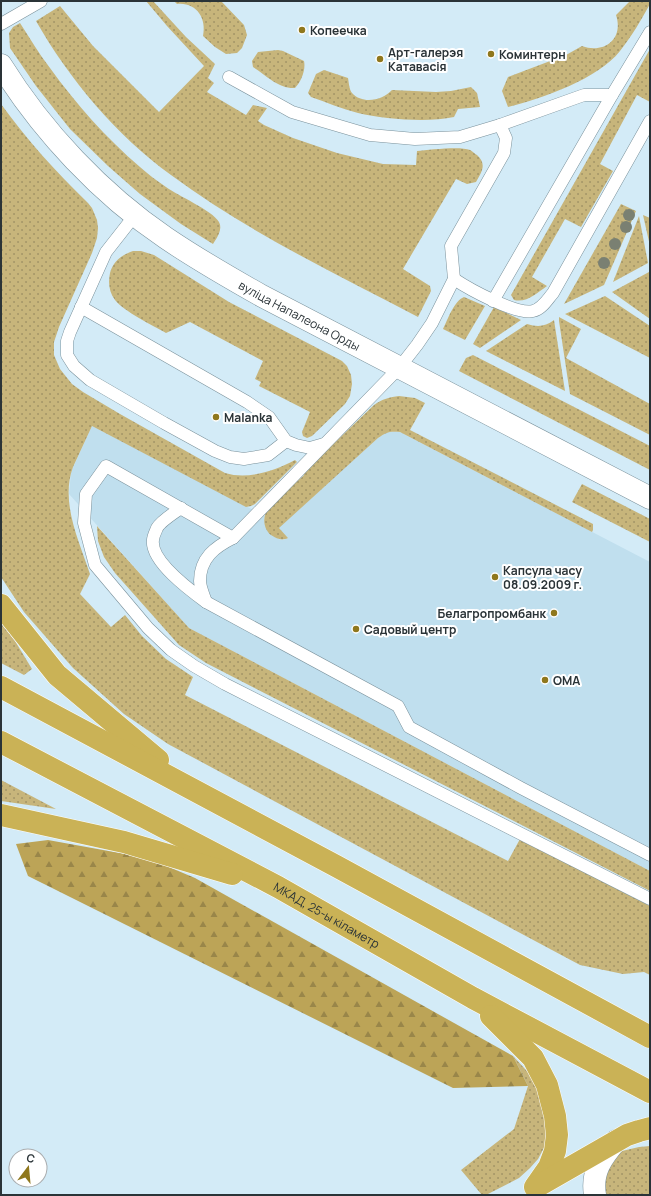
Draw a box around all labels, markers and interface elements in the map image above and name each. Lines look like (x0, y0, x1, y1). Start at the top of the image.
place label: Копеечка (310, 22, 367, 39)
marker: Копеечка (297, 25, 307, 35)
place label: Арт-галерэя Катавасія (388, 44, 463, 75)
place label: Коминтерн (499, 46, 566, 63)
marker: Коминтерн (486, 49, 496, 59)
marker: Арт-галерэя Катавасія (375, 54, 385, 64)
street label: вуліца Напалеона Орды (236, 276, 363, 354)
place label: Malanka (224, 409, 272, 426)
marker: Malanka (211, 412, 221, 422)
place label: Капсула часу 08.09.2009 г. (503, 562, 582, 593)
marker: Капсула часу 08.09.2009 г. (490, 572, 500, 582)
place label: Белагропромбанк (438, 605, 547, 622)
marker: Белагропромбанк (549, 608, 559, 618)
place label: Садовый центр (364, 621, 456, 638)
marker: Садовый центр (351, 624, 361, 634)
place label: ОМА (553, 672, 580, 689)
marker: ОМА (540, 675, 550, 685)
street label: МКАД, 25-ы кіламетр (271, 878, 383, 952)
north arrow (8, 1148, 48, 1188)
text: С (25, 1150, 37, 1166)

